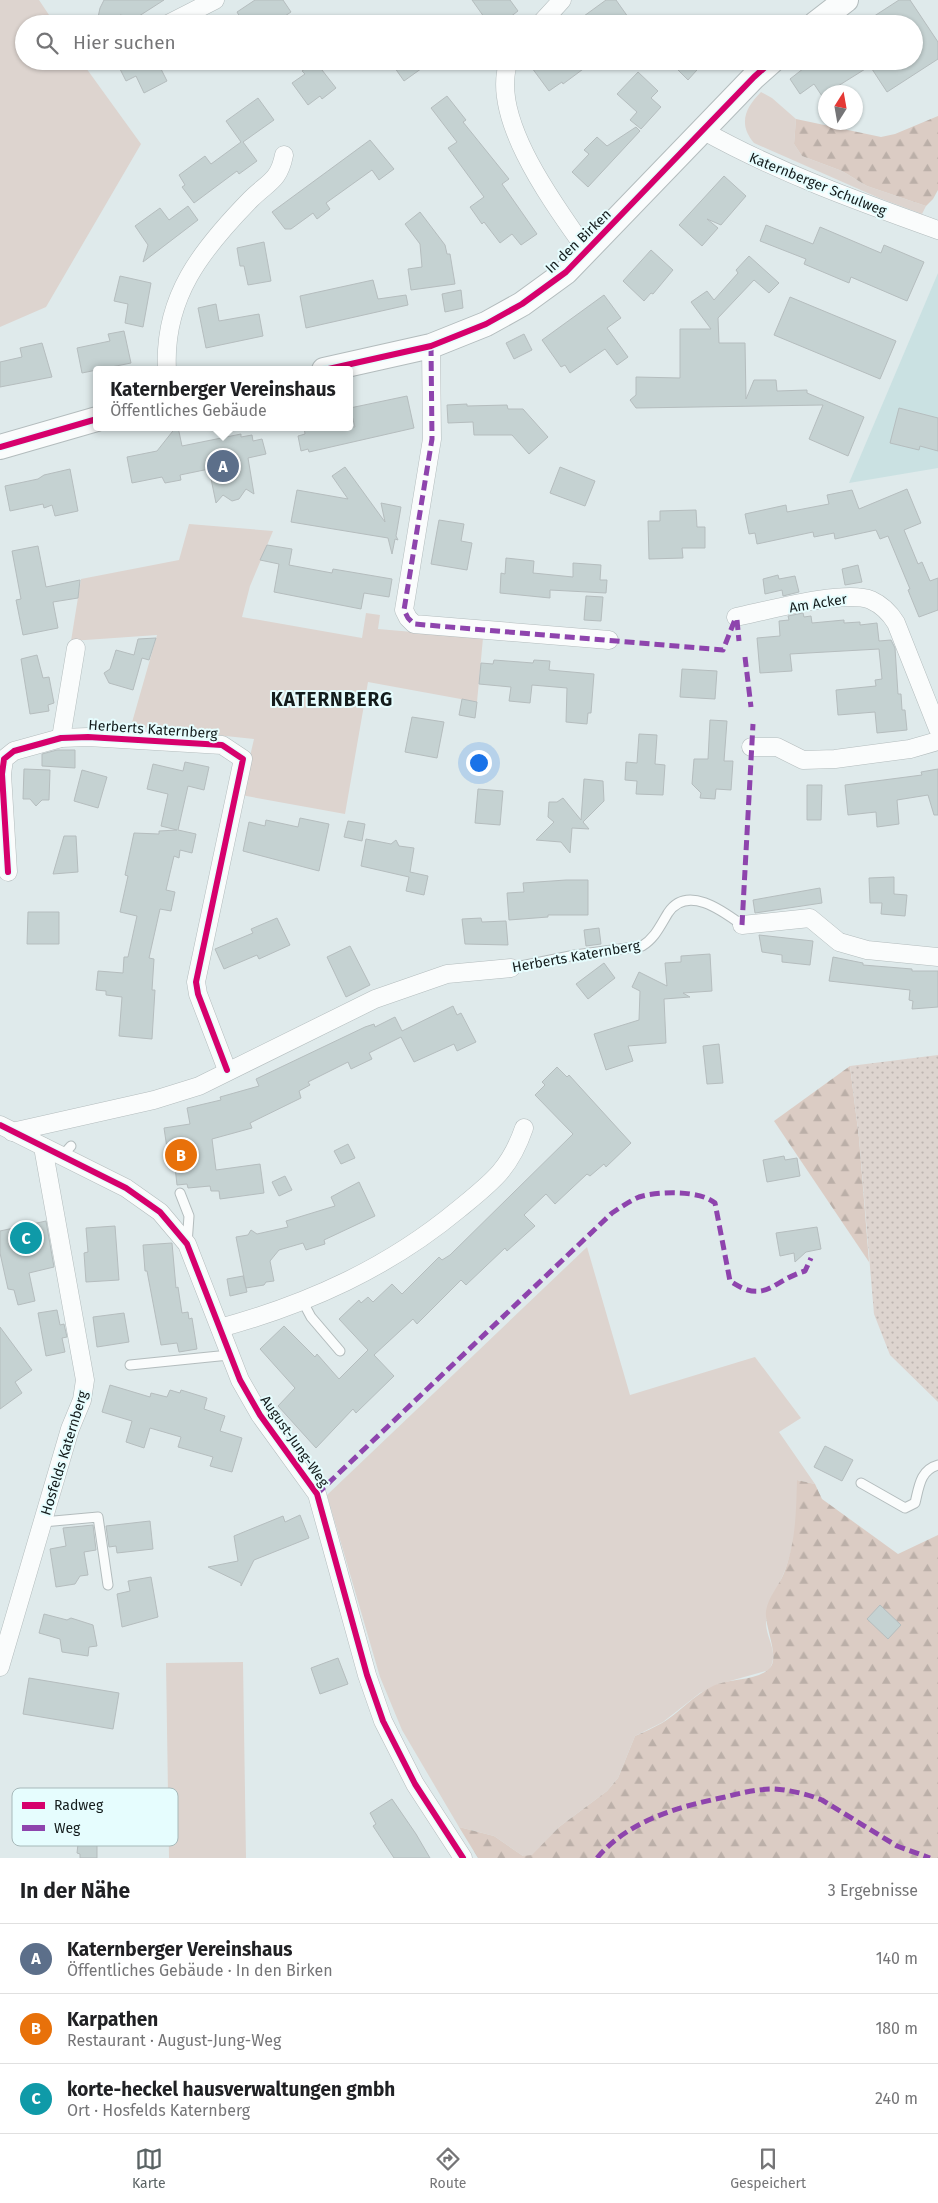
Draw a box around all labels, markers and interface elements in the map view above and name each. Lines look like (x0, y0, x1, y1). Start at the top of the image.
search box (15, 15, 923, 70)
icon: search (33, 29, 61, 57)
text: Hier suchen (73, 31, 176, 54)
north arrow (818, 85, 863, 130)
street label: Katernberger Schulweg (747, 149, 890, 220)
street label: In den Birken (542, 206, 615, 277)
popup (93, 366, 353, 431)
text: Katernberger Vereinshaus (110, 378, 336, 401)
text: Öffentliches Gebäude (110, 401, 267, 420)
pin: A (207, 447, 239, 485)
street label: Am Acker (788, 590, 849, 616)
district label: KATERNBERG (271, 688, 393, 711)
street label: Herberts Katernberg (88, 717, 219, 743)
your location (466, 750, 492, 776)
street label: Herberts Katernberg (511, 937, 642, 976)
pin: B (165, 1136, 197, 1174)
pin: C (10, 1219, 42, 1257)
street label: Hosfelds Katernberg (37, 1388, 92, 1517)
street label: August-Jung-Weg (257, 1392, 333, 1491)
legend (12, 1788, 178, 1846)
text: Radweg (54, 1797, 104, 1814)
text: Weg (54, 1820, 81, 1837)
text: In der Nähe (20, 1878, 130, 1904)
text: 3 Ergebnisse (828, 1881, 918, 1900)
text: Katernberger Vereinshaus (67, 1938, 293, 1961)
text: A (31, 1949, 41, 1968)
text: 140 m (876, 1949, 918, 1968)
text: Öffentliches Gebäude · In den Birken (67, 1961, 333, 1980)
text: Karpathen (67, 2008, 158, 2031)
text: B (31, 2019, 41, 2038)
text: 180 m (875, 2019, 918, 2038)
text: Restaurant · August-Jung-Weg (67, 2031, 281, 2050)
text: korte-heckel hausverwaltungen gmbh (67, 2078, 395, 2101)
text: C (31, 2089, 41, 2108)
text: 240 m (875, 2089, 918, 2108)
text: Ort · Hosfelds Katernberg (67, 2101, 250, 2120)
tab: Karte (132, 2145, 166, 2192)
tab: Route (429, 2145, 466, 2192)
tab: Gespeichert (730, 2145, 806, 2192)

